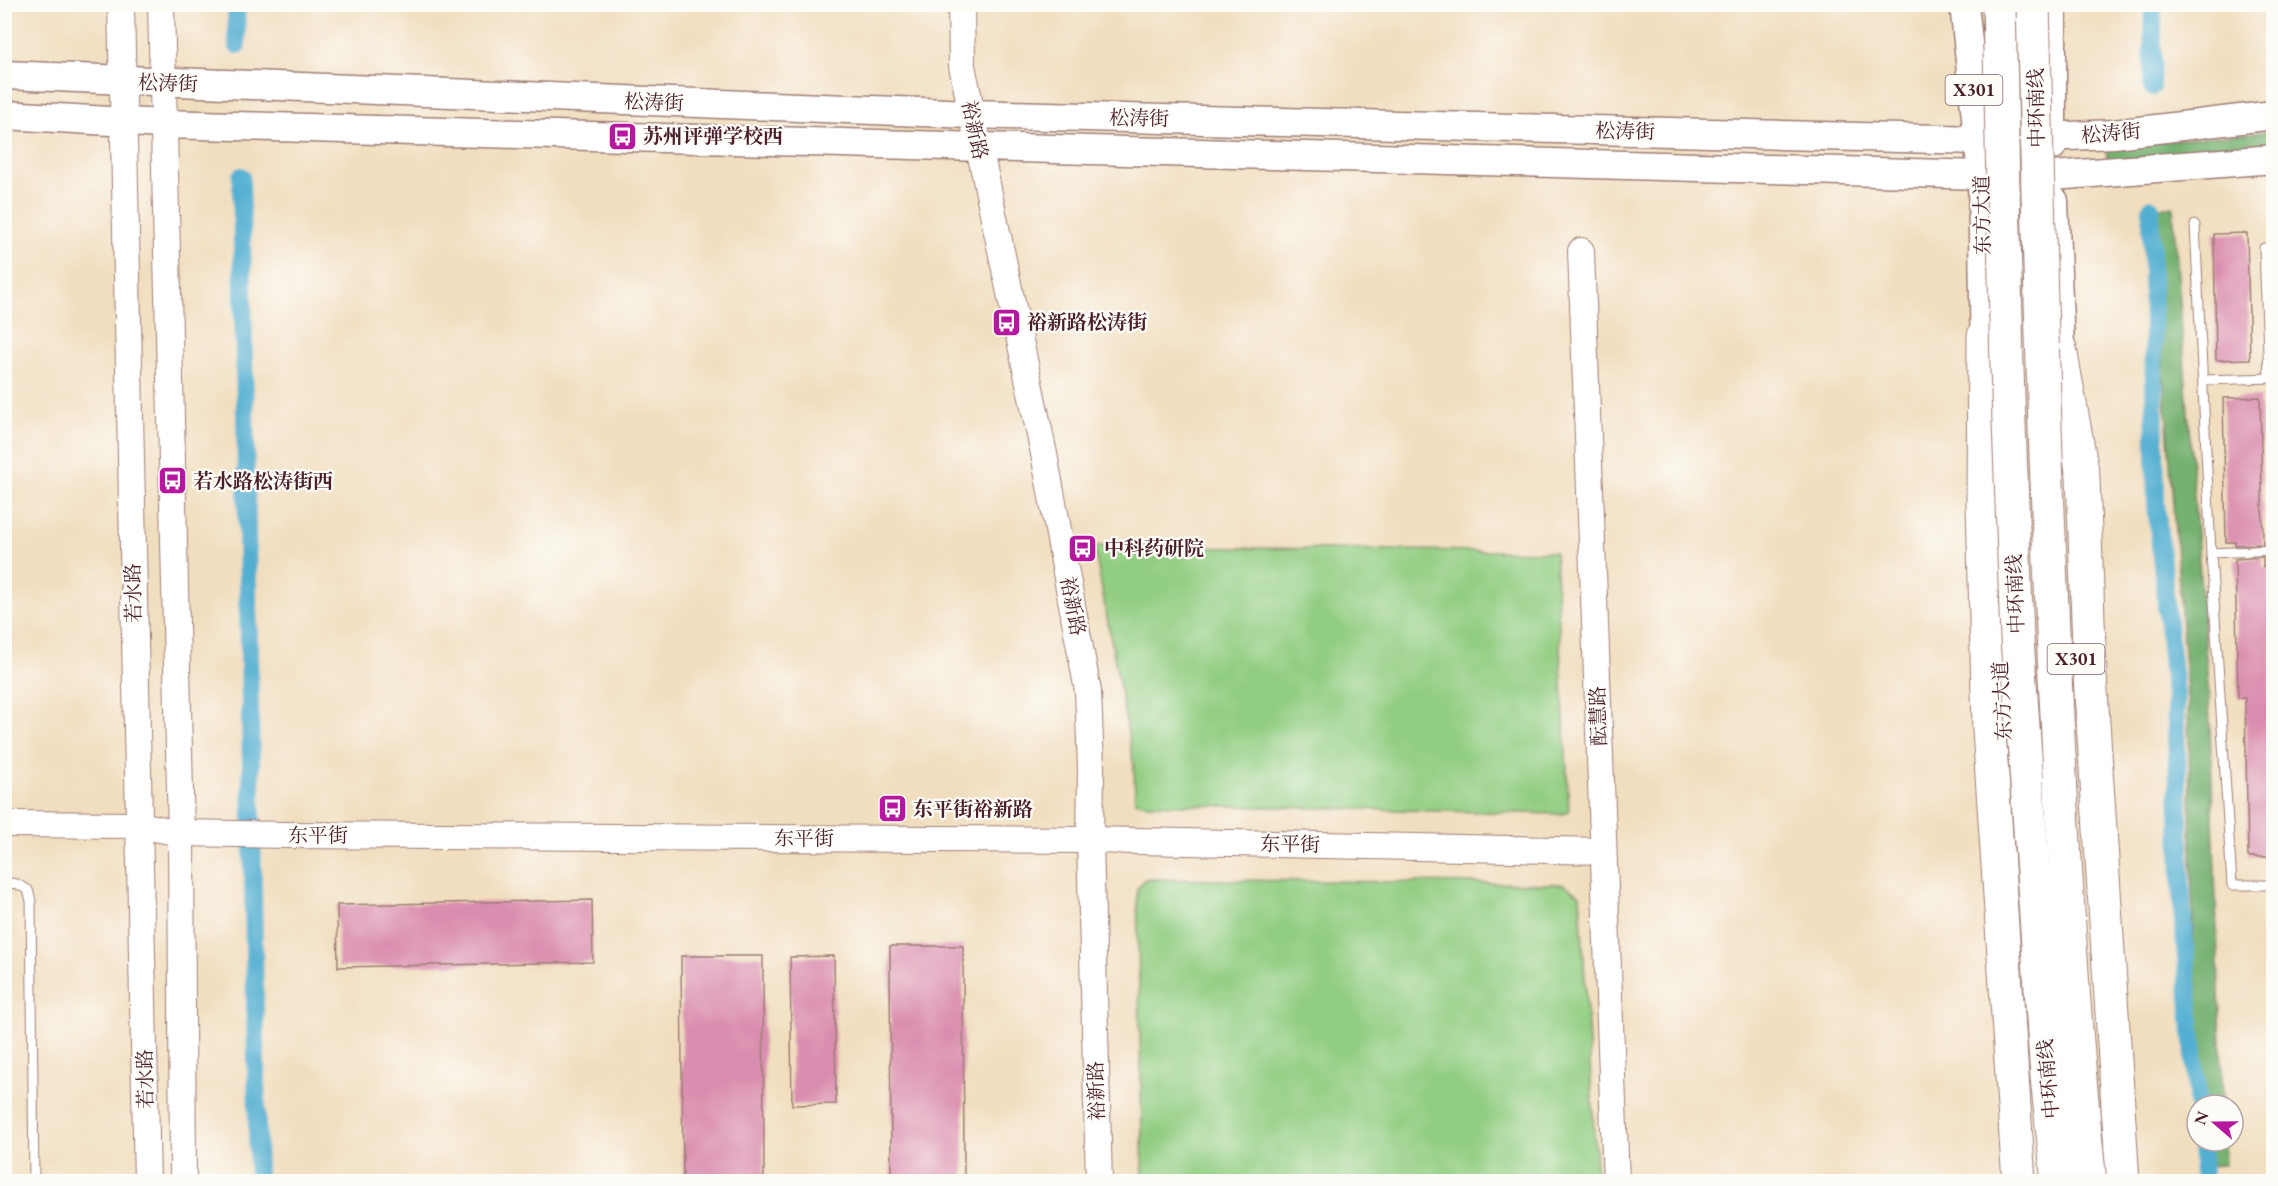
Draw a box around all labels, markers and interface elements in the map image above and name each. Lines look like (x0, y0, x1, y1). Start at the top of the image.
street label: 中环南线 (2022, 68, 2050, 148)
street label: 松涛街 (138, 69, 198, 97)
road number: X301 (1946, 75, 2002, 105)
street label: 松涛街 (624, 88, 684, 116)
street label: 裕新路 (956, 98, 994, 162)
street label: 松涛街 (1109, 104, 1169, 132)
street label: 松涛街 (1595, 117, 1655, 145)
street label: 松涛街 (2080, 117, 2142, 149)
bus stop icon: 苏州评弹学校西 (606, 120, 638, 152)
place label: 苏州评弹学校西 (643, 123, 783, 149)
street label: 东方大道 (1968, 175, 1996, 255)
bus stop icon: 裕新路松涛街 (990, 306, 1022, 338)
place label: 裕新路松涛街 (1027, 309, 1147, 335)
bus stop icon: 若水路松涛街西 (156, 465, 188, 497)
place label: 若水路松涛街西 (193, 468, 333, 494)
bus stop icon: 中科药研院 (1067, 532, 1099, 564)
place label: 中科药研院 (1104, 535, 1204, 561)
street label: 中环南线 (2001, 554, 2029, 634)
street label: 若水路 (119, 563, 147, 623)
street label: 裕新路 (1055, 574, 1091, 638)
road number: X301 (2048, 644, 2104, 674)
street label: 东方大道 (1987, 660, 2017, 742)
street label: 酝慧路 (1584, 686, 1612, 746)
bus stop icon: 东平街裕新路 (876, 793, 908, 825)
place label: 东平街裕新路 (913, 796, 1033, 822)
street label: 东平街 (288, 822, 348, 848)
street label: 东平街 (774, 825, 834, 851)
street label: 东平街 (1260, 830, 1320, 858)
street label: 中环南线 (2032, 1038, 2064, 1120)
street label: 若水路 (131, 1049, 159, 1109)
street label: 裕新路 (1082, 1061, 1110, 1121)
north arrow (2185, 1093, 2245, 1153)
text: N (2189, 1108, 2213, 1128)

